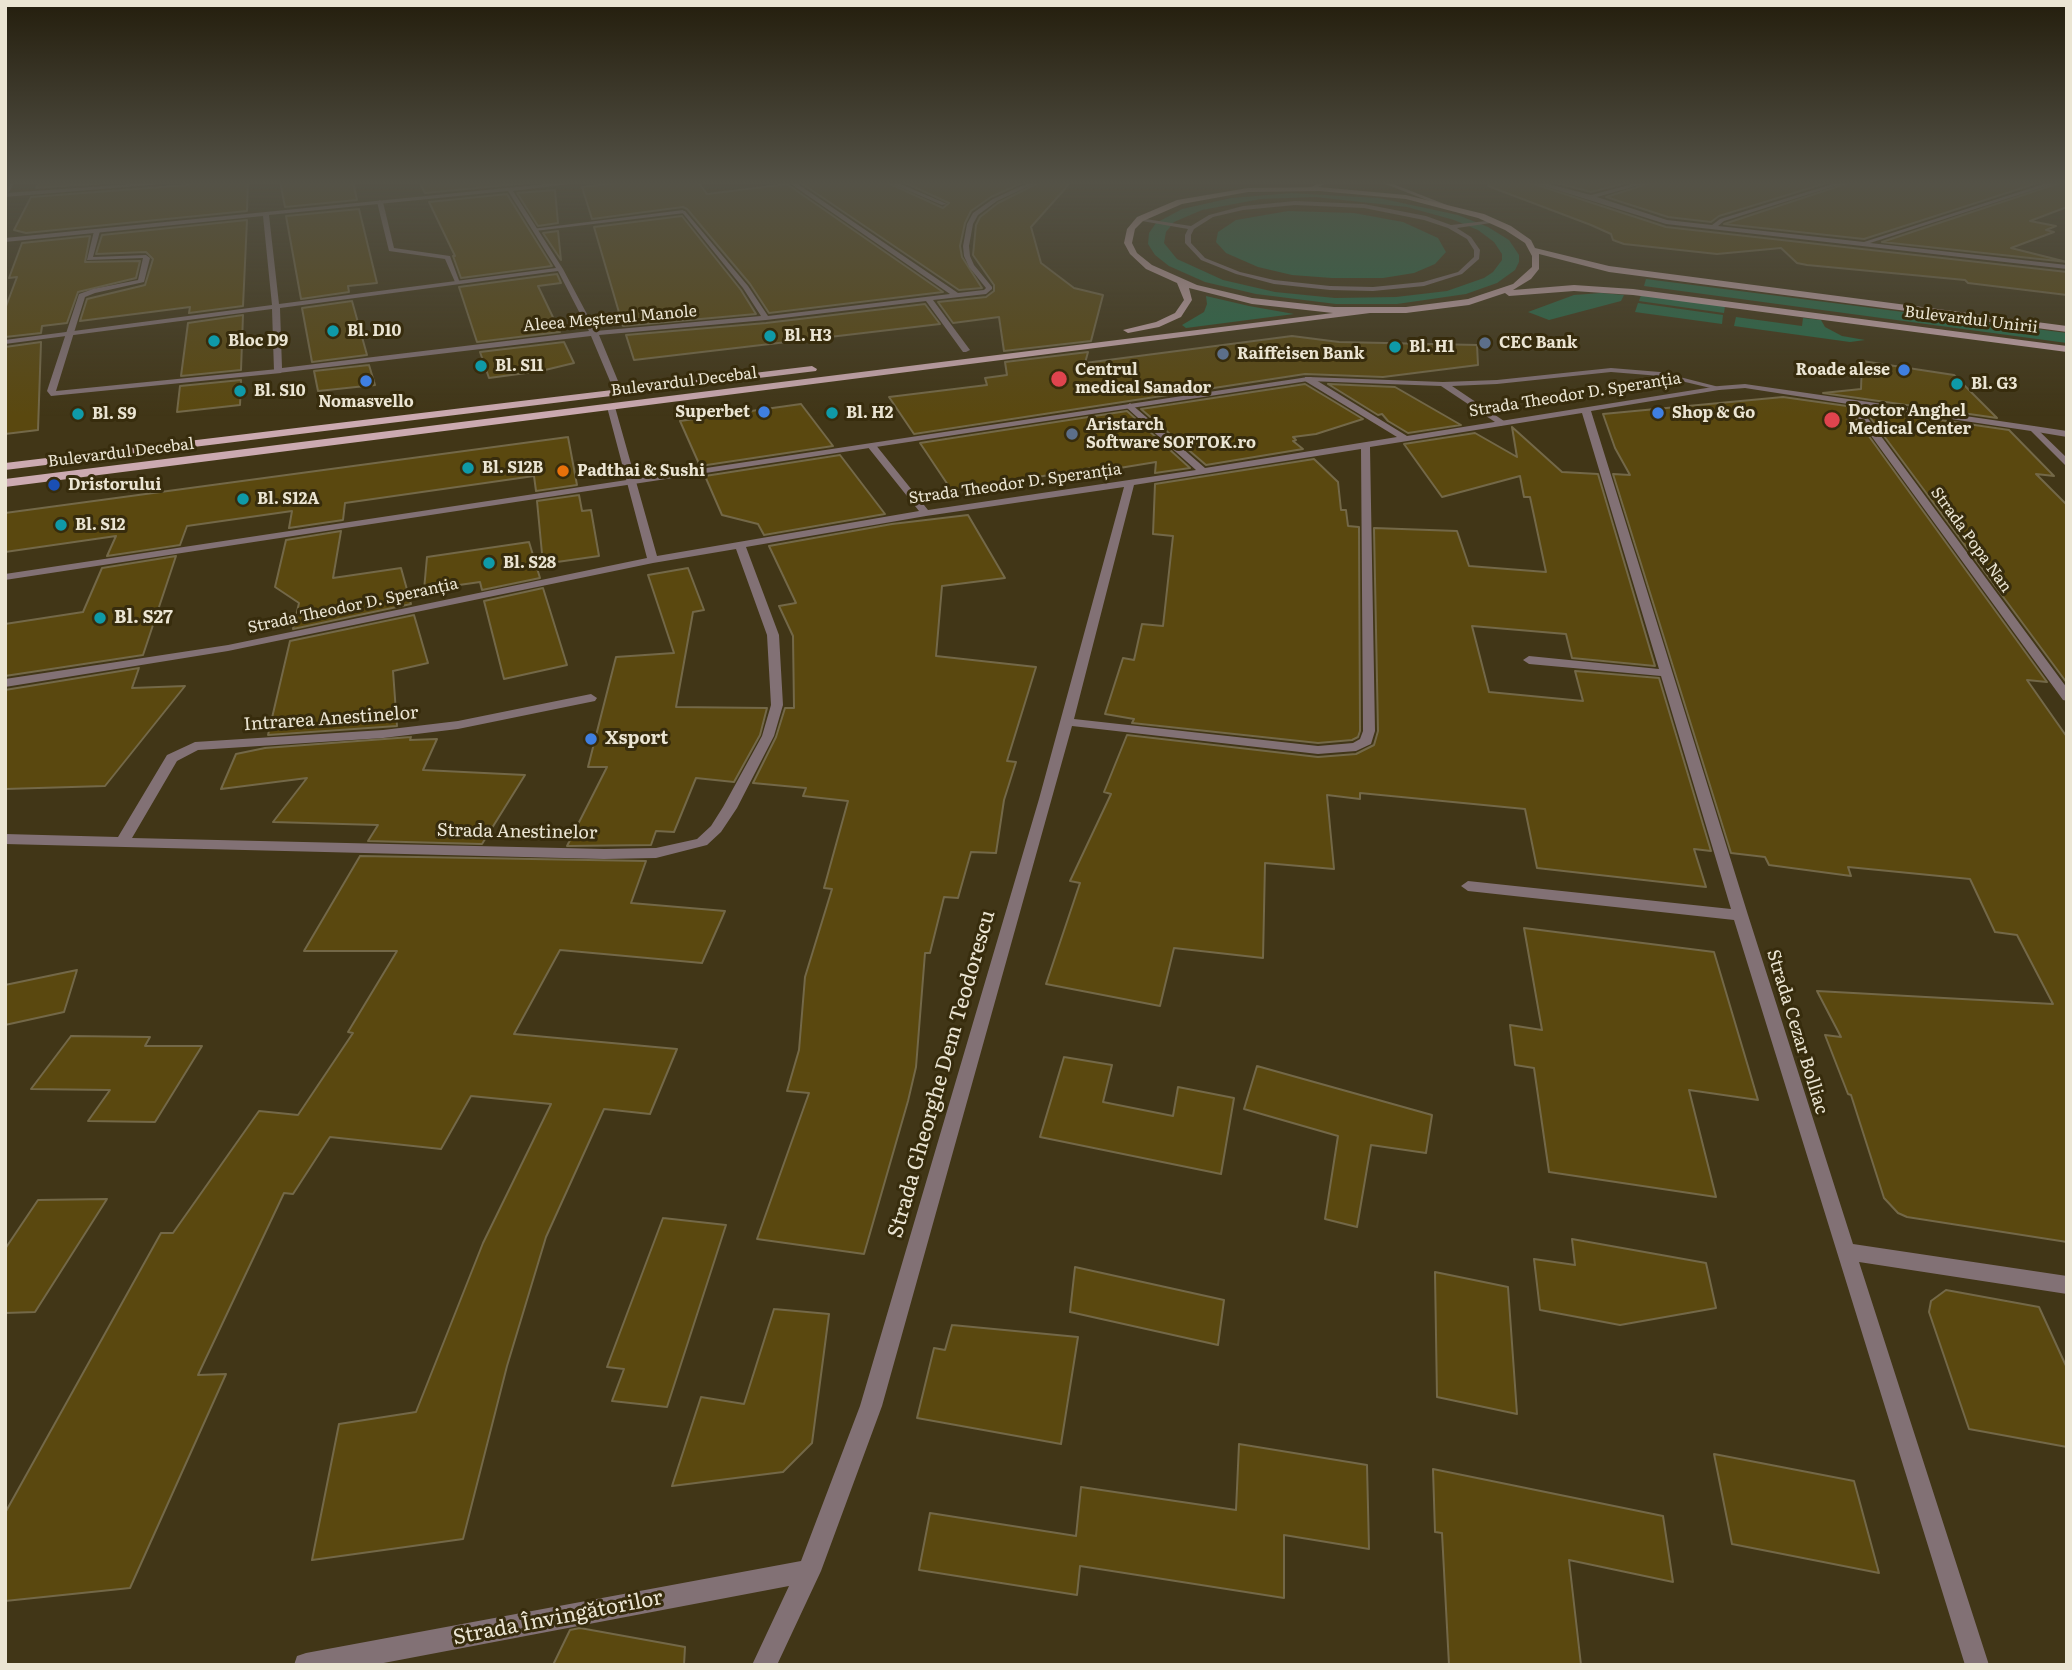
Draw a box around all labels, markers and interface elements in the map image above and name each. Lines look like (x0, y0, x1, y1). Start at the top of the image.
street label: Aleea Meșterul Manole (522, 302, 698, 336)
street label: Bulevardul Unirii (1903, 302, 2039, 338)
place label: Bl. D10 (347, 321, 401, 341)
marker: Bl. D10 (325, 323, 341, 339)
place label: Bl. H3 (784, 326, 832, 346)
marker: Bl. H3 (762, 328, 778, 344)
place label: Bloc D9 (228, 331, 288, 351)
marker: Bloc D9 (206, 333, 222, 349)
place label: CEC Bank (1499, 333, 1578, 353)
marker: CEC Bank (1477, 335, 1493, 351)
place label: Bl. H1 (1409, 337, 1454, 357)
marker: Bl. H1 (1387, 339, 1403, 355)
place label: Raiffeisen Bank (1237, 344, 1365, 364)
marker: Raiffeisen Bank (1215, 346, 1231, 362)
place label: Bl. S11 (495, 356, 543, 376)
marker: Bl. S11 (473, 358, 489, 374)
place label: Centrul medical Sanador (1075, 360, 1211, 398)
place label: Roade alese (1796, 360, 1890, 380)
marker: Roade alese (1896, 362, 1912, 378)
street label: Bulevardul Decebal (610, 363, 758, 401)
marker: Centrul medical Sanador (1049, 369, 1069, 389)
street label: Strada Theodor D. Speranția (1468, 369, 1682, 421)
marker: Nomasvello (358, 373, 374, 389)
place label: Bl. G3 (1971, 374, 2018, 394)
marker: Bl. G3 (1949, 376, 1965, 392)
place label: Bl. S10 (254, 381, 306, 401)
marker: Bl. S10 (232, 383, 248, 399)
place label: Nomasvello (318, 392, 414, 412)
place label: Doctor Anghel Medical Center (1848, 401, 1971, 439)
place label: Superbet (675, 402, 750, 422)
place label: Bl. H2 (846, 403, 893, 423)
place label: Shop & Go (1672, 403, 1755, 423)
place label: Bl. S9 (92, 404, 136, 424)
marker: Superbet (756, 404, 772, 420)
marker: Bl. H2 (824, 405, 840, 421)
marker: Shop & Go (1650, 405, 1666, 421)
marker: Bl. S9 (70, 406, 86, 422)
marker: Doctor Anghel Medical Center (1822, 410, 1842, 430)
place label: Aristarch Software SOFTOK.ro (1086, 415, 1256, 453)
marker: Aristarch Software SOFTOK.ro (1064, 426, 1080, 442)
street label: Bulevardul Decebal (47, 434, 195, 472)
place label: Bl. S12B (482, 458, 543, 478)
marker: Bl. S12B (460, 460, 476, 476)
street label: Strada Theodor D. Speranția (907, 460, 1123, 508)
place label: Padthai & Sushi (577, 461, 705, 481)
marker: Padthai & Sushi (555, 463, 571, 479)
place label: Dristorului (68, 475, 161, 495)
marker: Dristorului (46, 477, 62, 493)
street label: Strada Popa Nan (1926, 484, 2016, 596)
place label: Bl. S12A (257, 489, 319, 509)
marker: Bl. S12A (235, 491, 251, 507)
place label: Bl. S12 (75, 515, 125, 535)
marker: Bl. S12 (53, 517, 69, 533)
place label: Bl. S28 (503, 553, 556, 573)
marker: Bl. S28 (481, 555, 497, 571)
street label: Strada Theodor D. Speranția (246, 574, 460, 638)
place label: Bl. S27 (114, 607, 173, 629)
marker: Bl. S27 (92, 610, 108, 626)
street label: Intrarea Anestinelor (243, 702, 419, 736)
place label: Xsport (605, 728, 668, 750)
marker: Xsport (583, 731, 599, 747)
street label: Strada Anestinelor (437, 820, 597, 844)
street label: Strada Gheorghe Dem Teodorescu (883, 907, 1001, 1241)
street label: Strada Cezar Bolliac (1762, 947, 1832, 1117)
street label: Strada Învingătorilor (451, 1585, 665, 1651)

